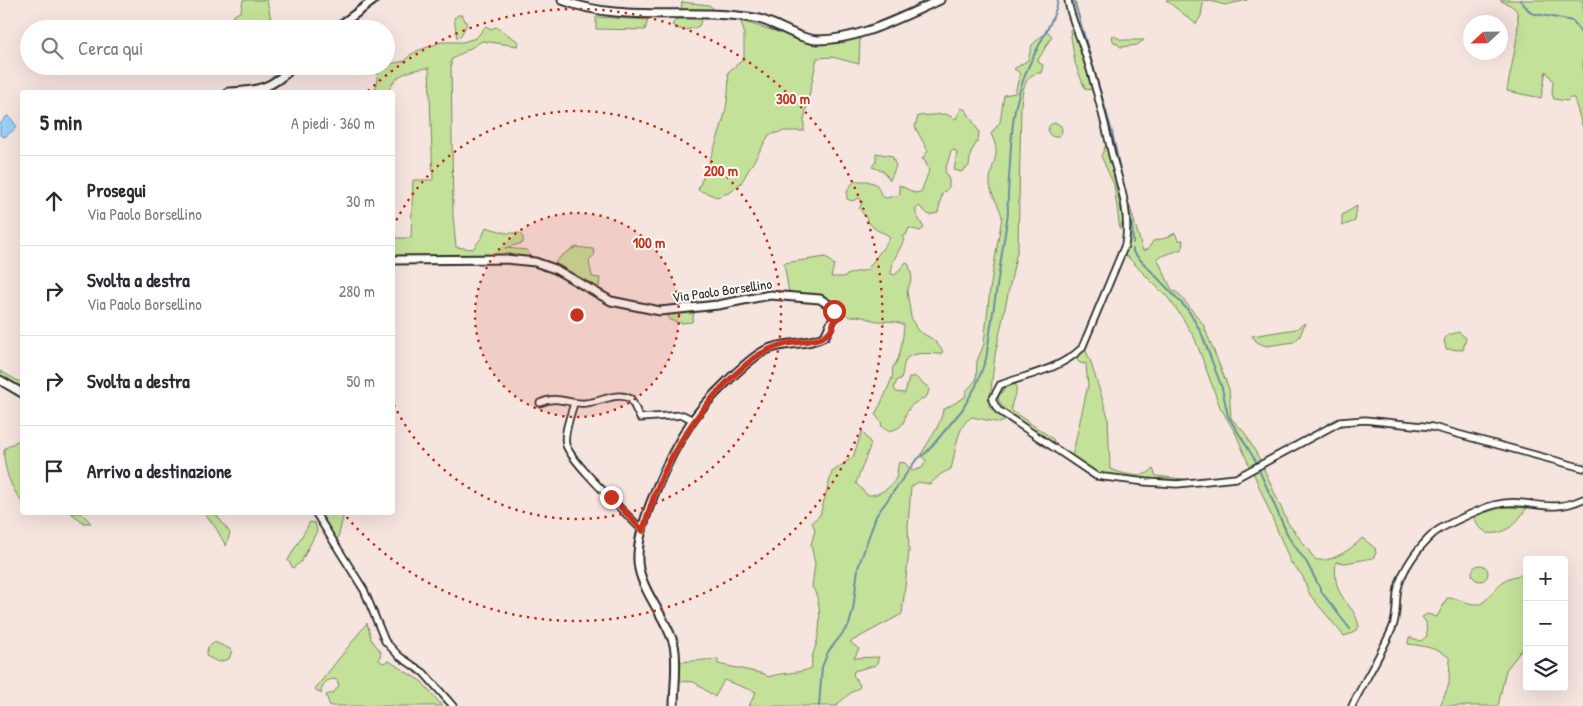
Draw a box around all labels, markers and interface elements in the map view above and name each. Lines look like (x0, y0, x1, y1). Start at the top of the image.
north arrow (1463, 15, 1508, 60)
search box (20, 20, 395, 75)
icon: search (38, 34, 66, 62)
text: Cerca qui (78, 35, 143, 61)
text: 300 m (776, 88, 810, 109)
text: 5 min (40, 108, 82, 137)
text: A piedi · 360 m (291, 112, 375, 134)
text: 200 m (704, 160, 738, 181)
text: Prosegui (87, 177, 146, 203)
icon: ahead (40, 187, 68, 215)
text: 30 m (346, 190, 375, 212)
text: Via Paolo Borsellino (87, 203, 202, 225)
text: 100 m (633, 232, 665, 253)
text: Svolta a destra (87, 267, 190, 293)
street label: Via Paolo Borsellino (671, 274, 773, 306)
icon: right (40, 277, 68, 305)
text: 280 m (339, 280, 375, 302)
text: Via Paolo Borsellino (87, 293, 202, 315)
route start (823, 300, 846, 323)
centre of rings (568, 306, 586, 324)
icon: right (40, 367, 68, 395)
text: Svolta a destra (87, 368, 190, 394)
text: 50 m (347, 370, 375, 392)
icon: arrive (40, 457, 68, 485)
text: Arrivo a destinazione (87, 458, 232, 484)
route end (600, 486, 623, 509)
map controls (1523, 556, 1568, 691)
button: + (1523, 556, 1568, 601)
button: − (1523, 601, 1568, 646)
button: layers (1523, 646, 1568, 691)

